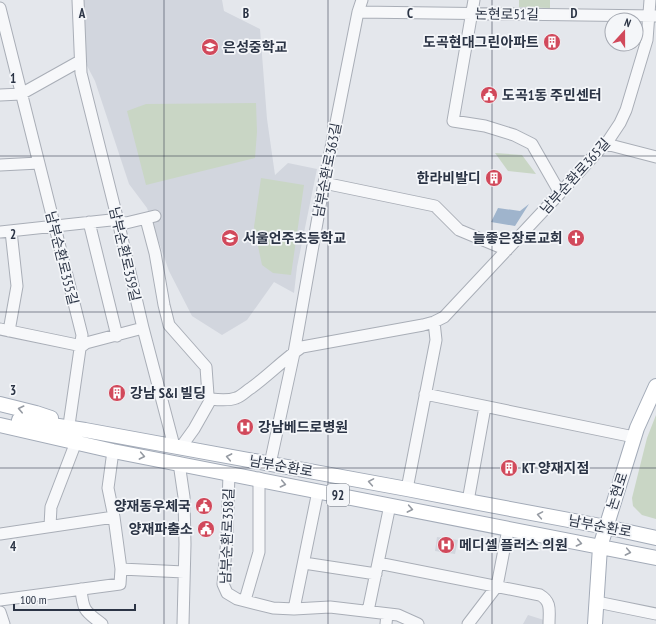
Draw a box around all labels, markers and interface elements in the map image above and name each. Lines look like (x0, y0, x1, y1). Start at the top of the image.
street label: 논현로51길 (475, 4, 539, 24)
text: A (78, 5, 86, 22)
text: B (243, 5, 249, 22)
text: C (407, 5, 413, 22)
text: D (571, 5, 578, 22)
north arrow (604, 12, 644, 52)
text: N (622, 15, 633, 30)
building icon: 도곡현대그린아파트 (542, 32, 562, 52)
place label: 도곡현대그린아파트 (423, 33, 539, 51)
school or university icon: 은성중학교 (200, 37, 220, 57)
place label: 은성중학교 (223, 38, 288, 56)
text: 1 (10, 70, 16, 87)
public building icon: 도곡1동 주민센터 (479, 85, 499, 105)
place label: 도곡1동 주민센터 (502, 86, 602, 104)
street label: 남부순환로363길 (309, 121, 345, 219)
street label: 남부순환로365길 (536, 134, 614, 218)
building icon: 한라비발디 (484, 168, 504, 188)
place label: 한라비발디 (417, 169, 481, 187)
street label: 남부순환로359길 (105, 205, 145, 303)
street label: 남부순환로355길 (42, 209, 82, 307)
text: 2 (10, 226, 16, 243)
school or university icon: 서울언주초등학교 (220, 228, 240, 248)
church icon: 늘좋은장로교회 (566, 228, 586, 248)
place label: 서울언주초등학교 (243, 229, 346, 247)
place label: 늘좋은장로교회 (473, 229, 563, 247)
text: 3 (10, 382, 16, 399)
building icon: 강남 S&I 빌딩 (107, 383, 127, 403)
place label: 강남 S&I 빌딩 (130, 384, 206, 402)
one-way arrow (18, 406, 25, 414)
hospital icon: 강남베드로병원 (235, 417, 255, 437)
place label: 강남베드로병원 (258, 418, 348, 436)
one-way arrow (139, 451, 145, 460)
street label: 남부순환로 (248, 452, 314, 480)
one-way arrow (226, 453, 232, 461)
building icon: KT 양재지점 (499, 458, 519, 478)
place label: KT 양재지점 (522, 459, 589, 477)
street label: 논현로 (602, 470, 632, 512)
one-way arrow (368, 478, 374, 487)
one-way arrow (280, 479, 286, 487)
road number: 92 (327, 484, 349, 506)
street label: 남부순환로358길 (216, 488, 238, 584)
public building icon: 양재동우체국 (194, 496, 214, 516)
place label: 양재동우체국 (114, 497, 191, 515)
one-way arrow (407, 505, 414, 513)
one-way arrow (537, 511, 543, 519)
street label: 남부순환로 (567, 511, 633, 541)
public building icon: 양재파출소 (196, 519, 216, 539)
place label: 양재파출소 (129, 520, 193, 538)
hospital icon: 메디셀 플러스 의원 (436, 535, 456, 555)
place label: 메디셀 플러스 의원 (459, 536, 568, 554)
text: 4 (10, 538, 17, 555)
one-way arrow (576, 538, 582, 546)
one-way arrow (625, 548, 631, 556)
scale bar (14, 586, 135, 612)
text: 100 m (20, 592, 47, 607)

